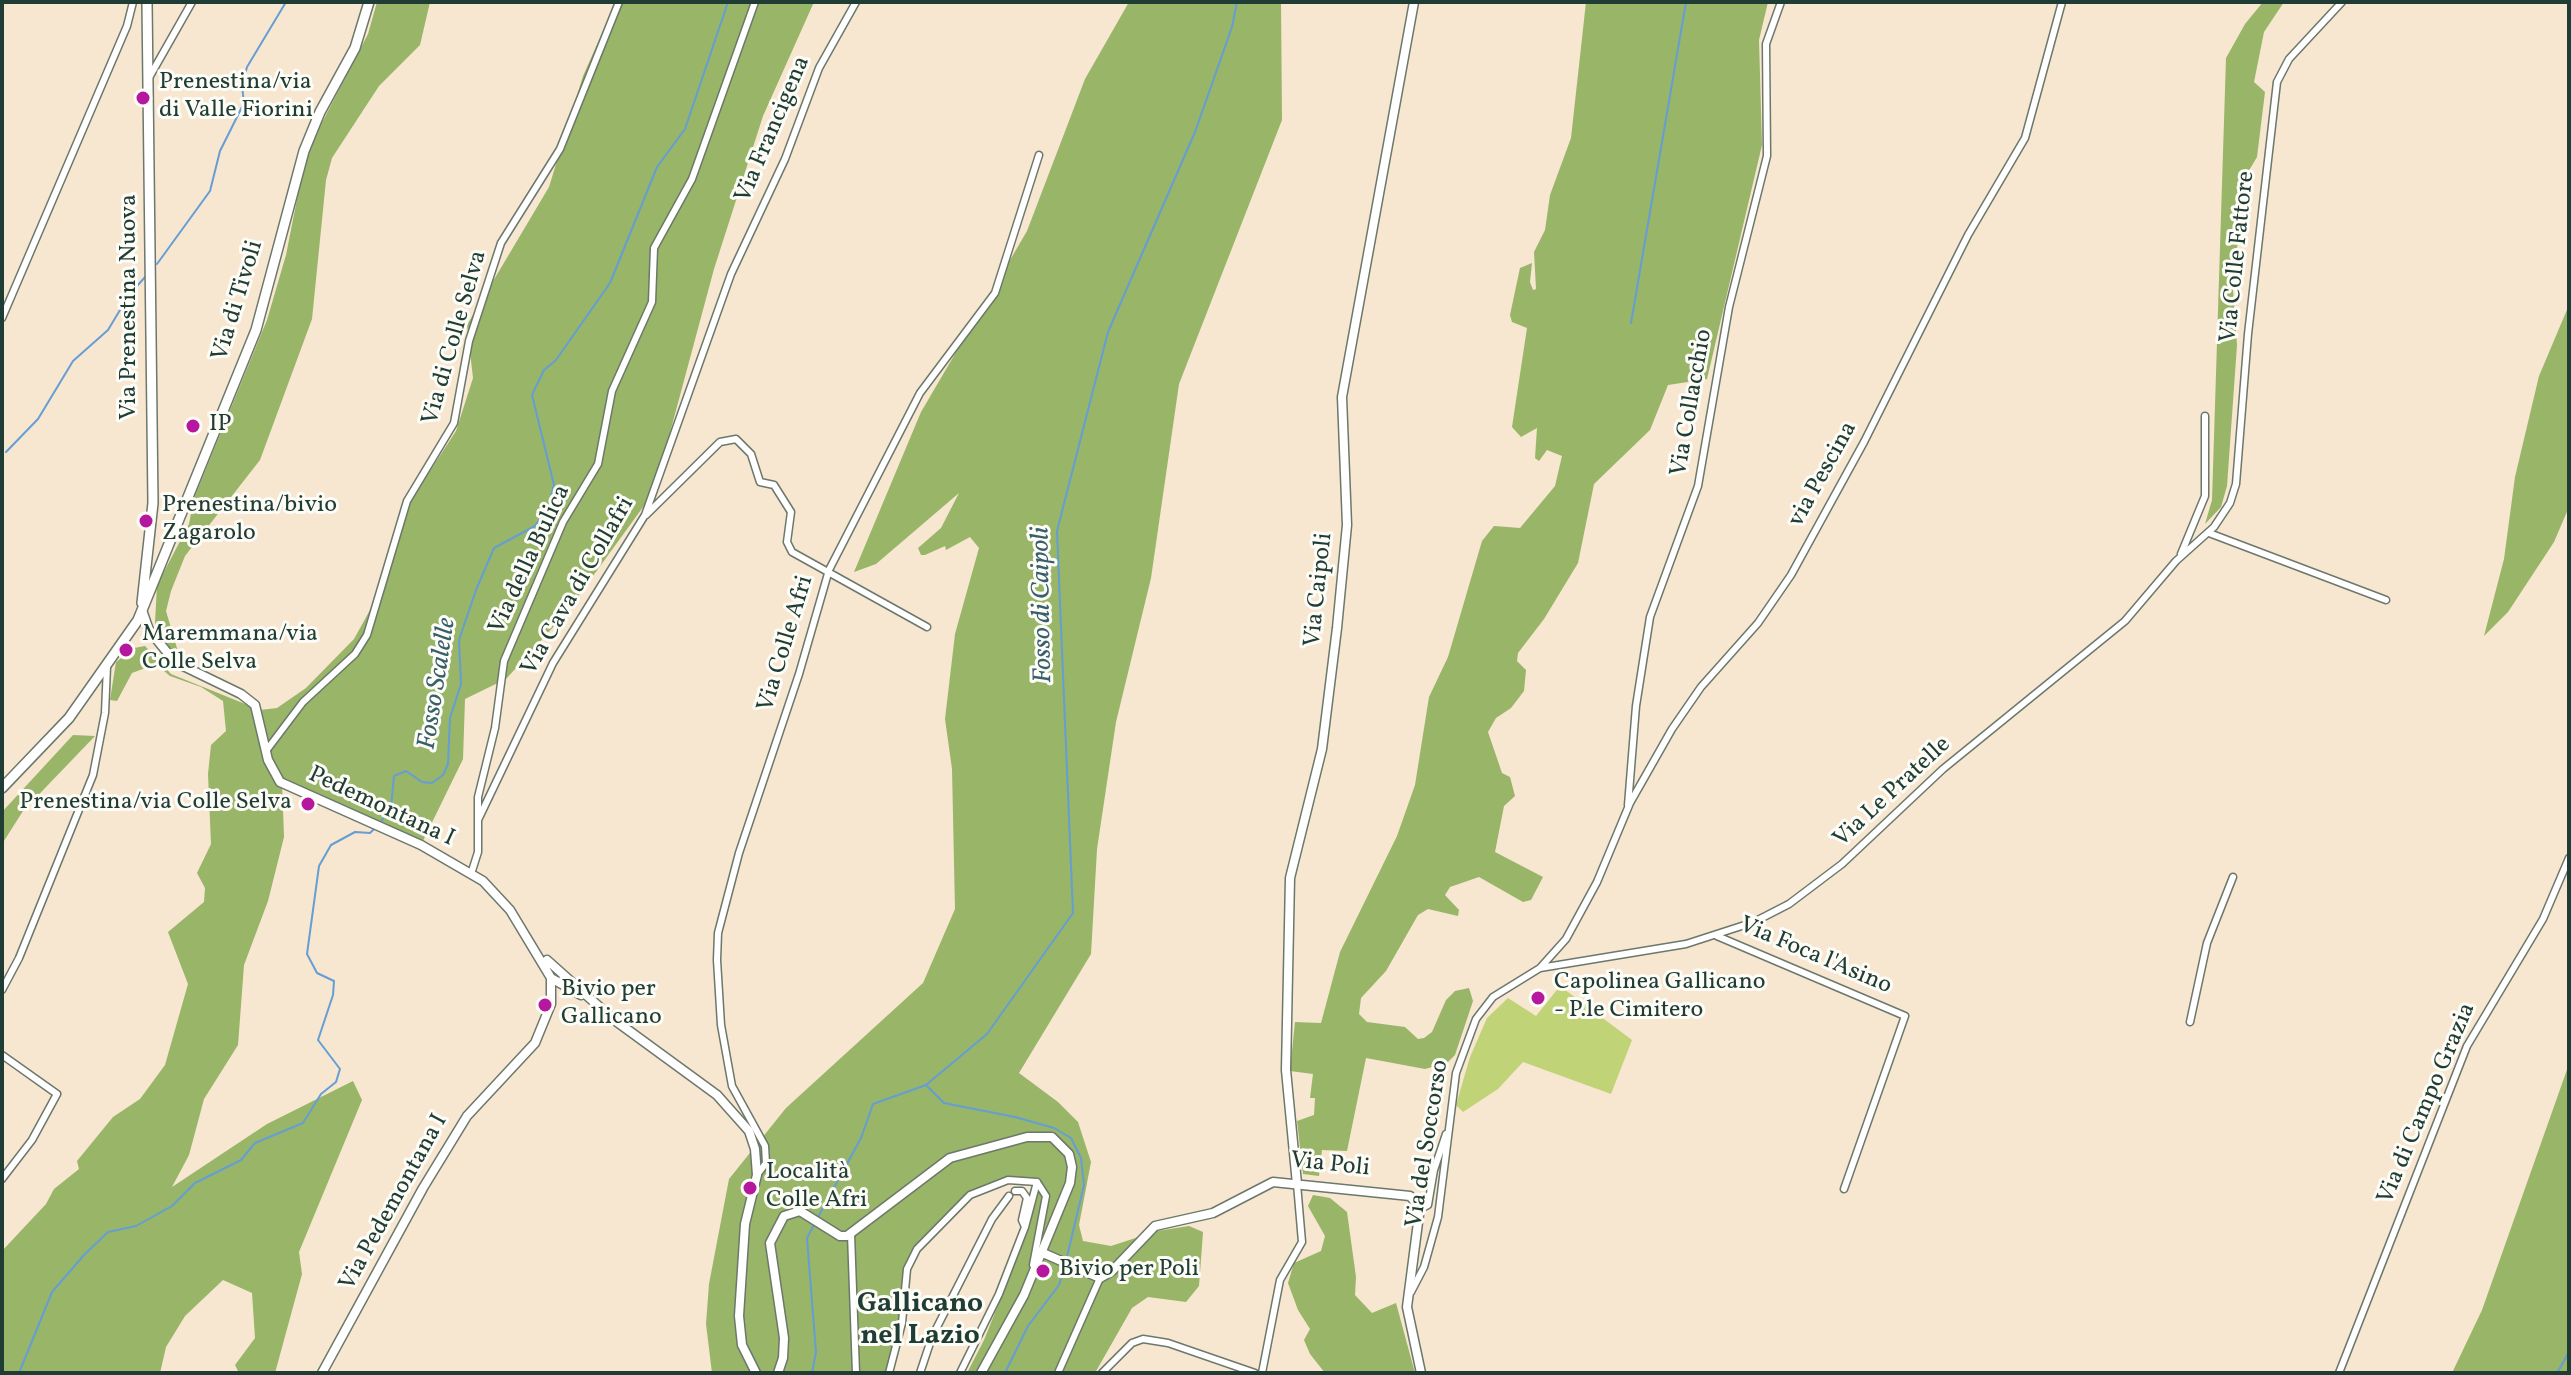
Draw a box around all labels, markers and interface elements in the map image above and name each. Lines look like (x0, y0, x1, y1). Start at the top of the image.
street label: Via Francigena (730, 52, 818, 208)
place label: Prenestina/via di Valle Fiorini (159, 70, 313, 126)
marker: Prenestina/via di Valle Fiorini (134, 89, 152, 107)
street label: Via Colle Fattore (2216, 170, 2262, 344)
street label: Via Prenestina Nuova (117, 194, 145, 420)
street label: Via di Tivoli (207, 237, 271, 365)
street label: Via di Colle Selva (417, 248, 495, 428)
street label: Via Collacchio (1666, 327, 1720, 479)
place label: IP (209, 412, 231, 440)
marker: IP (184, 417, 202, 435)
street label: via Pescina (1783, 417, 1865, 533)
street label: Via della Bulica (484, 481, 578, 639)
place label: Prenestina/bivio Zagarolo (162, 493, 337, 549)
street label: Via Cava di Collafri (516, 493, 642, 681)
marker: Prenestina/bivio Zagarolo (137, 512, 155, 530)
water label: Fosso di Caipoli (1027, 527, 1061, 683)
street label: Via Caipoli (1300, 531, 1340, 649)
street label: Via Colle Afri (753, 573, 821, 715)
water label: Fosso Scalelle (413, 616, 465, 752)
place label: Maremmana/via Colle Selva (142, 622, 318, 678)
marker: Maremmana/via Colle Selva (117, 641, 135, 659)
street label: Via Le Pratelle (1828, 731, 1958, 855)
street label: Pedemontana I (303, 762, 459, 854)
place label: Prenestina/via Colle Selva (19, 790, 292, 818)
marker: Prenestina/via Colle Selva (299, 795, 317, 813)
street label: Via Foca l'Asino (1734, 912, 1896, 1002)
place label: Capolinea Gallicano - P.le Cimitero (1554, 970, 1766, 1026)
place label: Bivio per Gallicano (561, 977, 662, 1033)
marker: Capolinea Gallicano - P.le Cimitero (1529, 989, 1547, 1007)
marker: Bivio per Gallicano (536, 996, 554, 1014)
street label: Via di Campo Grazia (2373, 999, 2483, 1209)
street label: Via del Soccorso (1402, 1058, 1456, 1230)
street label: Via Pedemontana I (335, 1110, 455, 1296)
street label: Via Poli (1289, 1148, 1371, 1184)
place label: Località Colle Afri (766, 1160, 867, 1216)
marker: Località Colle Afri (741, 1179, 759, 1197)
place label: Bivio per Poli (1059, 1257, 1199, 1285)
marker: Bivio per Poli (1034, 1262, 1052, 1280)
district label: Gallicano nel Lazio (857, 1289, 983, 1355)

